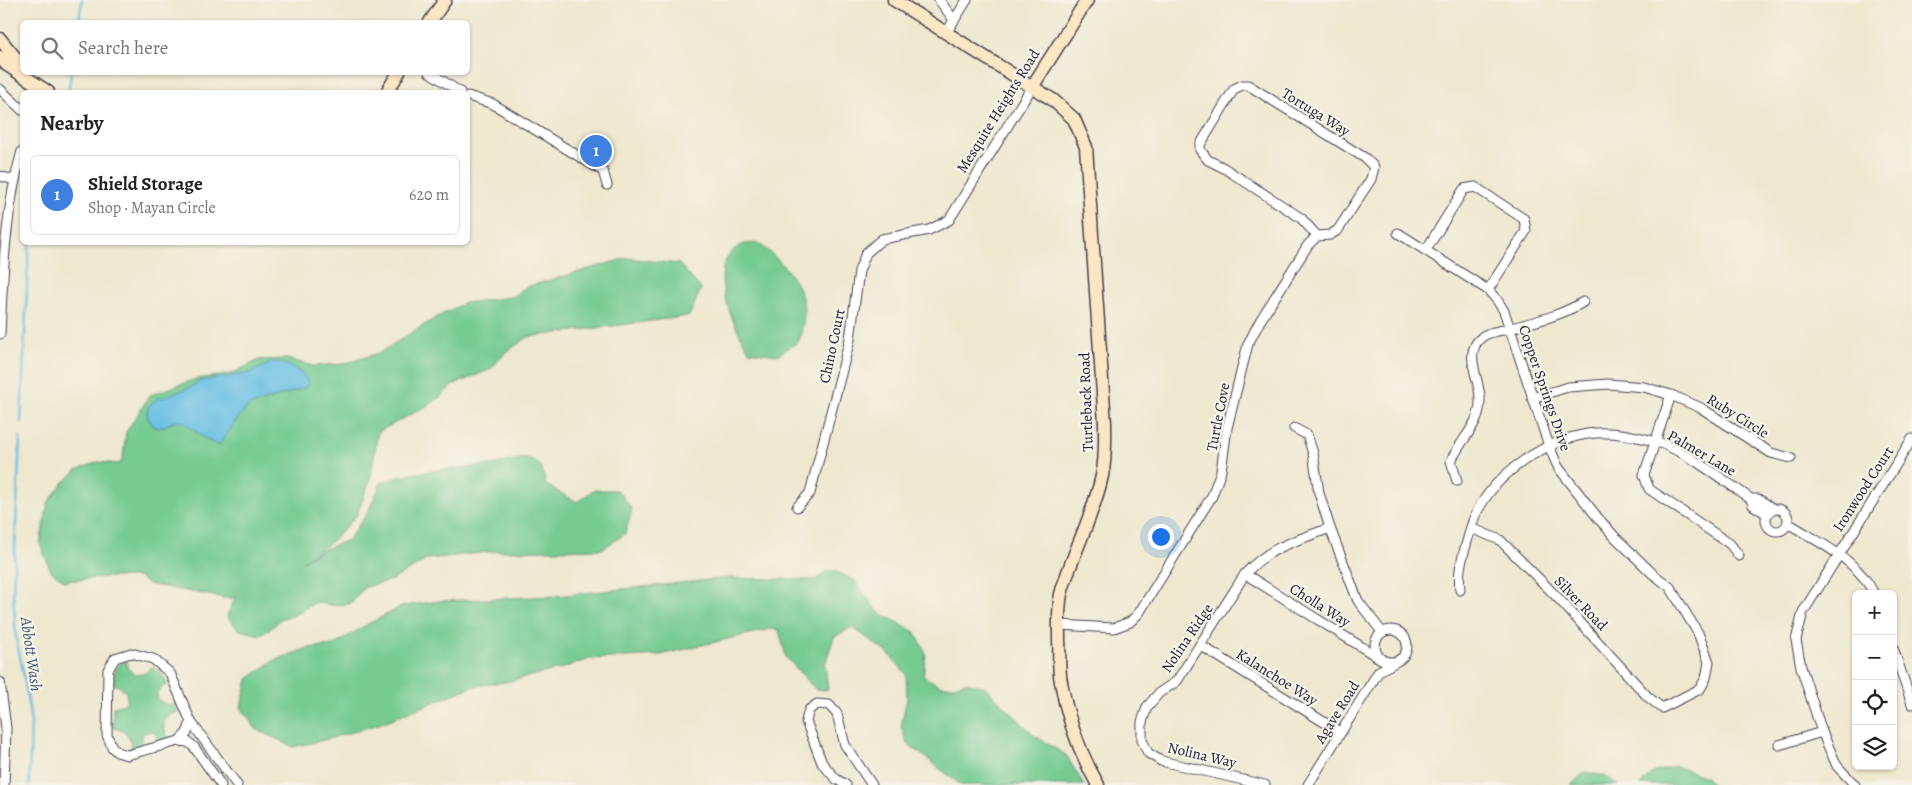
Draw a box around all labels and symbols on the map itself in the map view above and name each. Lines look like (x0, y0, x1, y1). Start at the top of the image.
street label: Mesquite Heights Road (952, 44, 1045, 177)
street label: Tortuga Way (1278, 83, 1354, 141)
pin: 1 (580, 132, 612, 170)
street label: Chino Court (814, 307, 850, 385)
street label: Copper Springs Drive (1514, 322, 1576, 454)
street label: Turtleback Road (1074, 351, 1098, 452)
street label: Turtle Cove (1202, 381, 1234, 453)
street label: Ruby Circle (1703, 389, 1773, 443)
street label: Palmer Lane (1664, 425, 1740, 481)
street label: Ironwood Court (1828, 442, 1898, 536)
your location (1148, 524, 1174, 550)
street label: Silver Road (1550, 571, 1613, 635)
street label: Cholla Way (1286, 578, 1355, 632)
street label: Nolina Ridge (1156, 599, 1218, 677)
water label: Abbott Wash (15, 614, 47, 693)
street label: Kalanchoe Way (1232, 644, 1322, 710)
street label: Agave Road (1309, 676, 1365, 748)
street label: Nolina Way (1166, 737, 1239, 773)

